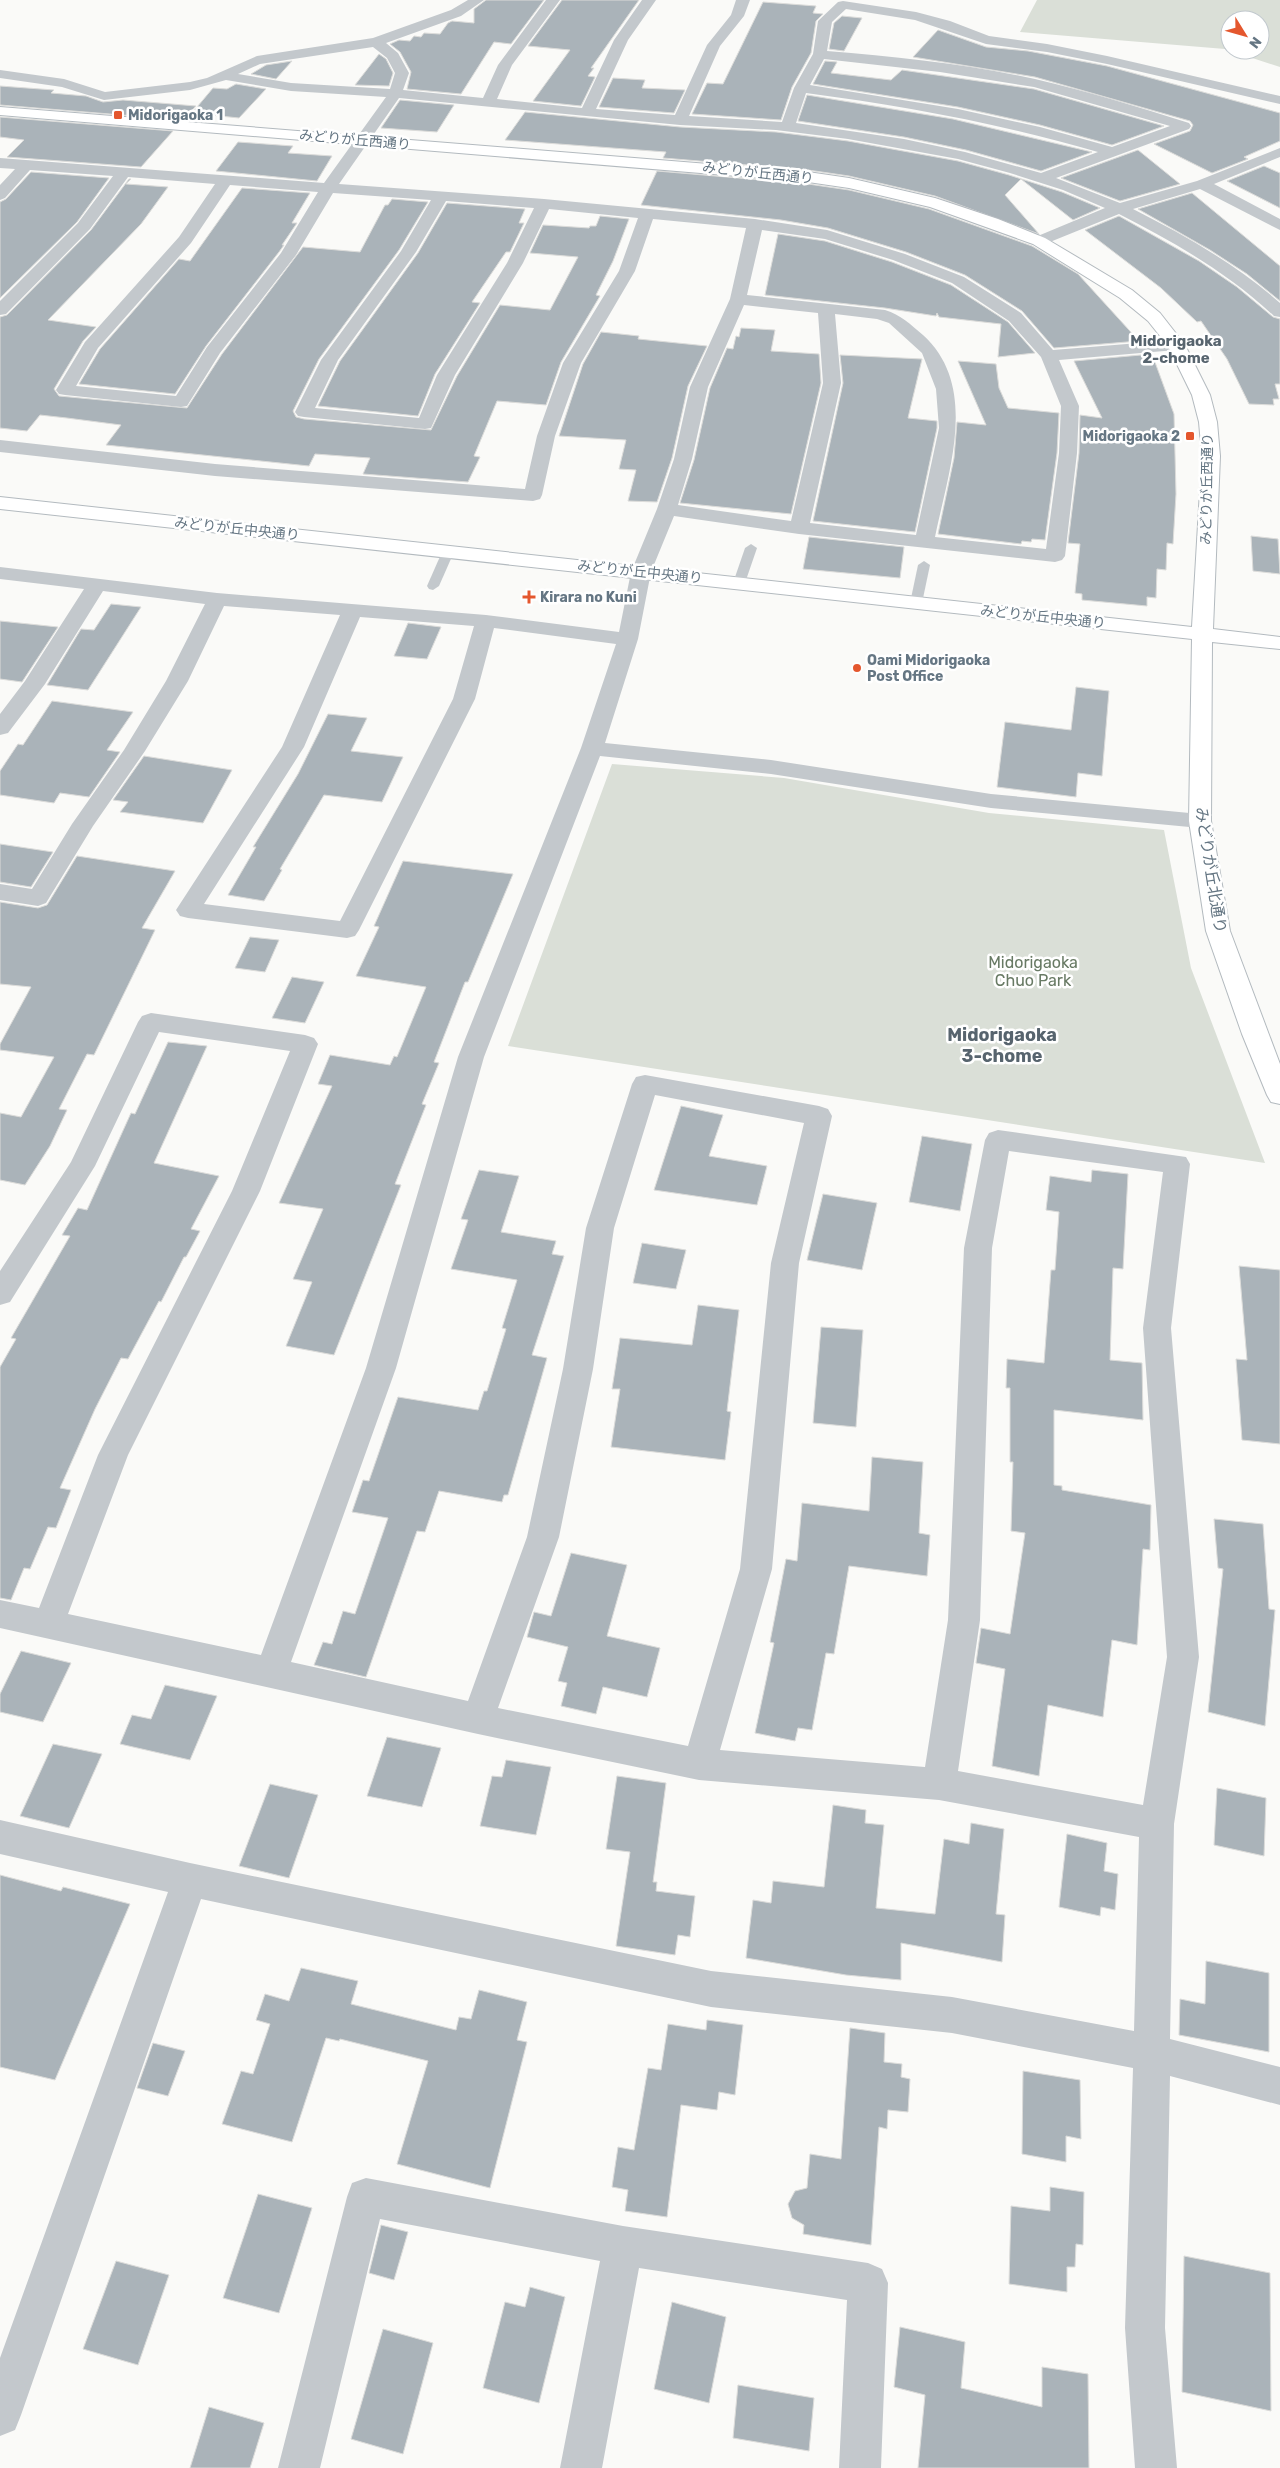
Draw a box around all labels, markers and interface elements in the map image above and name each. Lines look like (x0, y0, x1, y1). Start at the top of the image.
north arrow (1220, 10, 1270, 60)
text: N (1245, 33, 1265, 52)
place label: Midorigaoka 1 (128, 107, 223, 124)
marker: Midorigaoka 1 (112, 109, 124, 121)
street label: みどりが丘西通り (298, 127, 412, 153)
street label: みどりが丘西通り (701, 159, 815, 187)
district label: Midorigaoka 2-chome (1130, 332, 1222, 367)
place label: Midorigaoka 2 (1083, 428, 1180, 445)
marker: Midorigaoka 2 (1184, 430, 1196, 442)
street label: みどりが丘西通り (1198, 433, 1216, 545)
street label: みどりが丘中央通り (173, 514, 301, 544)
street label: みどりが丘中央通り (576, 557, 704, 587)
place label: Kirara no Kuni (540, 589, 637, 606)
marker: Kirara no Kuni (522, 590, 536, 604)
street label: みどりが丘中央通り (979, 602, 1107, 632)
place label: Oami Midorigaoka Post Office (867, 652, 990, 685)
marker: Oami Midorigaoka Post Office (851, 662, 863, 674)
street label: みどりが丘北通り (1192, 805, 1230, 935)
park label: Midorigaoka Chuo Park (988, 953, 1078, 990)
district label: Midorigaoka 3-chome (947, 1024, 1057, 1067)

